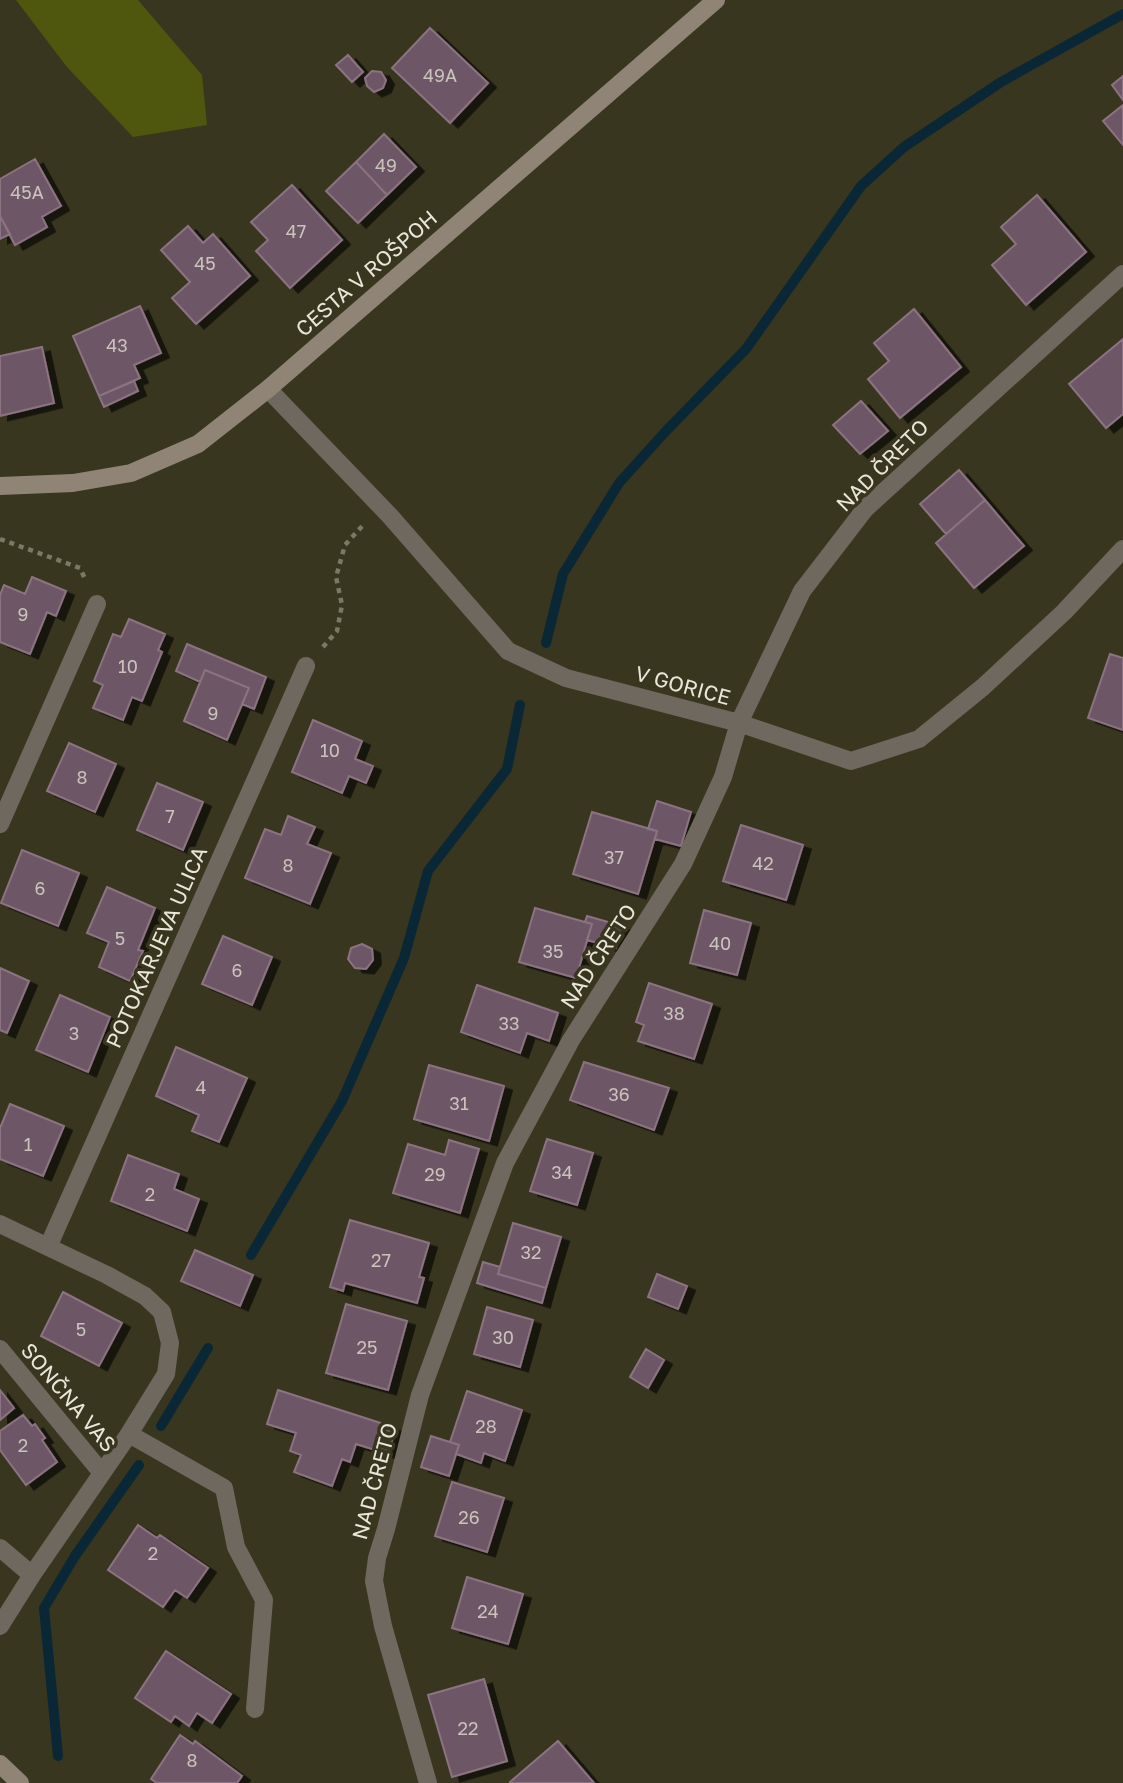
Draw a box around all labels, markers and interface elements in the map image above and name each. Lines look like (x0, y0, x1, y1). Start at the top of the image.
house number: 49A (423, 64, 457, 86)
house number: 49 (375, 154, 397, 176)
house number: 45A (10, 181, 44, 203)
street label: CESTA V ROŠPOH (290, 205, 442, 341)
house number: 47 (286, 220, 306, 242)
house number: 45 (194, 252, 216, 274)
house number: 43 (106, 334, 128, 356)
street label: NAD ČRETO (830, 413, 934, 517)
house number: 9 (18, 603, 28, 625)
house number: 10 (118, 655, 138, 677)
street label: V GORICE (632, 660, 734, 710)
house number: 9 (208, 702, 218, 724)
house number: 10 (320, 739, 340, 761)
house number: 8 (77, 766, 87, 788)
house number: 7 (165, 805, 175, 827)
street label: POTOKARJEVA ULICA (100, 842, 212, 1052)
house number: 37 (604, 846, 624, 868)
house number: 42 (752, 852, 774, 874)
house number: 8 (283, 854, 293, 876)
house number: 6 (35, 877, 45, 899)
street label: NAD ČRETO (554, 899, 642, 1013)
house number: 5 (115, 927, 125, 949)
house number: 40 (709, 932, 731, 954)
house number: 35 (543, 940, 563, 962)
house number: 6 (232, 959, 242, 981)
house number: 38 (663, 1002, 685, 1024)
house number: 33 (498, 1012, 520, 1034)
house number: 3 (69, 1022, 79, 1044)
house number: 4 (196, 1076, 207, 1098)
house number: 36 (608, 1083, 630, 1105)
house number: 31 (449, 1092, 469, 1114)
house number: 1 (24, 1133, 33, 1155)
house number: 34 (551, 1161, 573, 1183)
house number: 29 (424, 1163, 446, 1185)
house number: 2 (145, 1183, 155, 1205)
house number: 32 (521, 1241, 541, 1263)
house number: 27 (371, 1249, 391, 1271)
house number: 5 (76, 1318, 86, 1340)
house number: 30 (492, 1326, 514, 1348)
house number: 25 (357, 1336, 377, 1358)
street label: SONČNA VAS (16, 1337, 122, 1457)
house number: 28 (475, 1415, 497, 1437)
street label: NAD ČRETO (346, 1420, 402, 1542)
house number: 2 (18, 1434, 28, 1456)
house number: 26 (458, 1506, 480, 1528)
house number: 2 (148, 1542, 158, 1564)
house number: 24 (477, 1600, 499, 1622)
house number: 22 (458, 1717, 478, 1739)
house number: 8 (187, 1749, 197, 1771)

